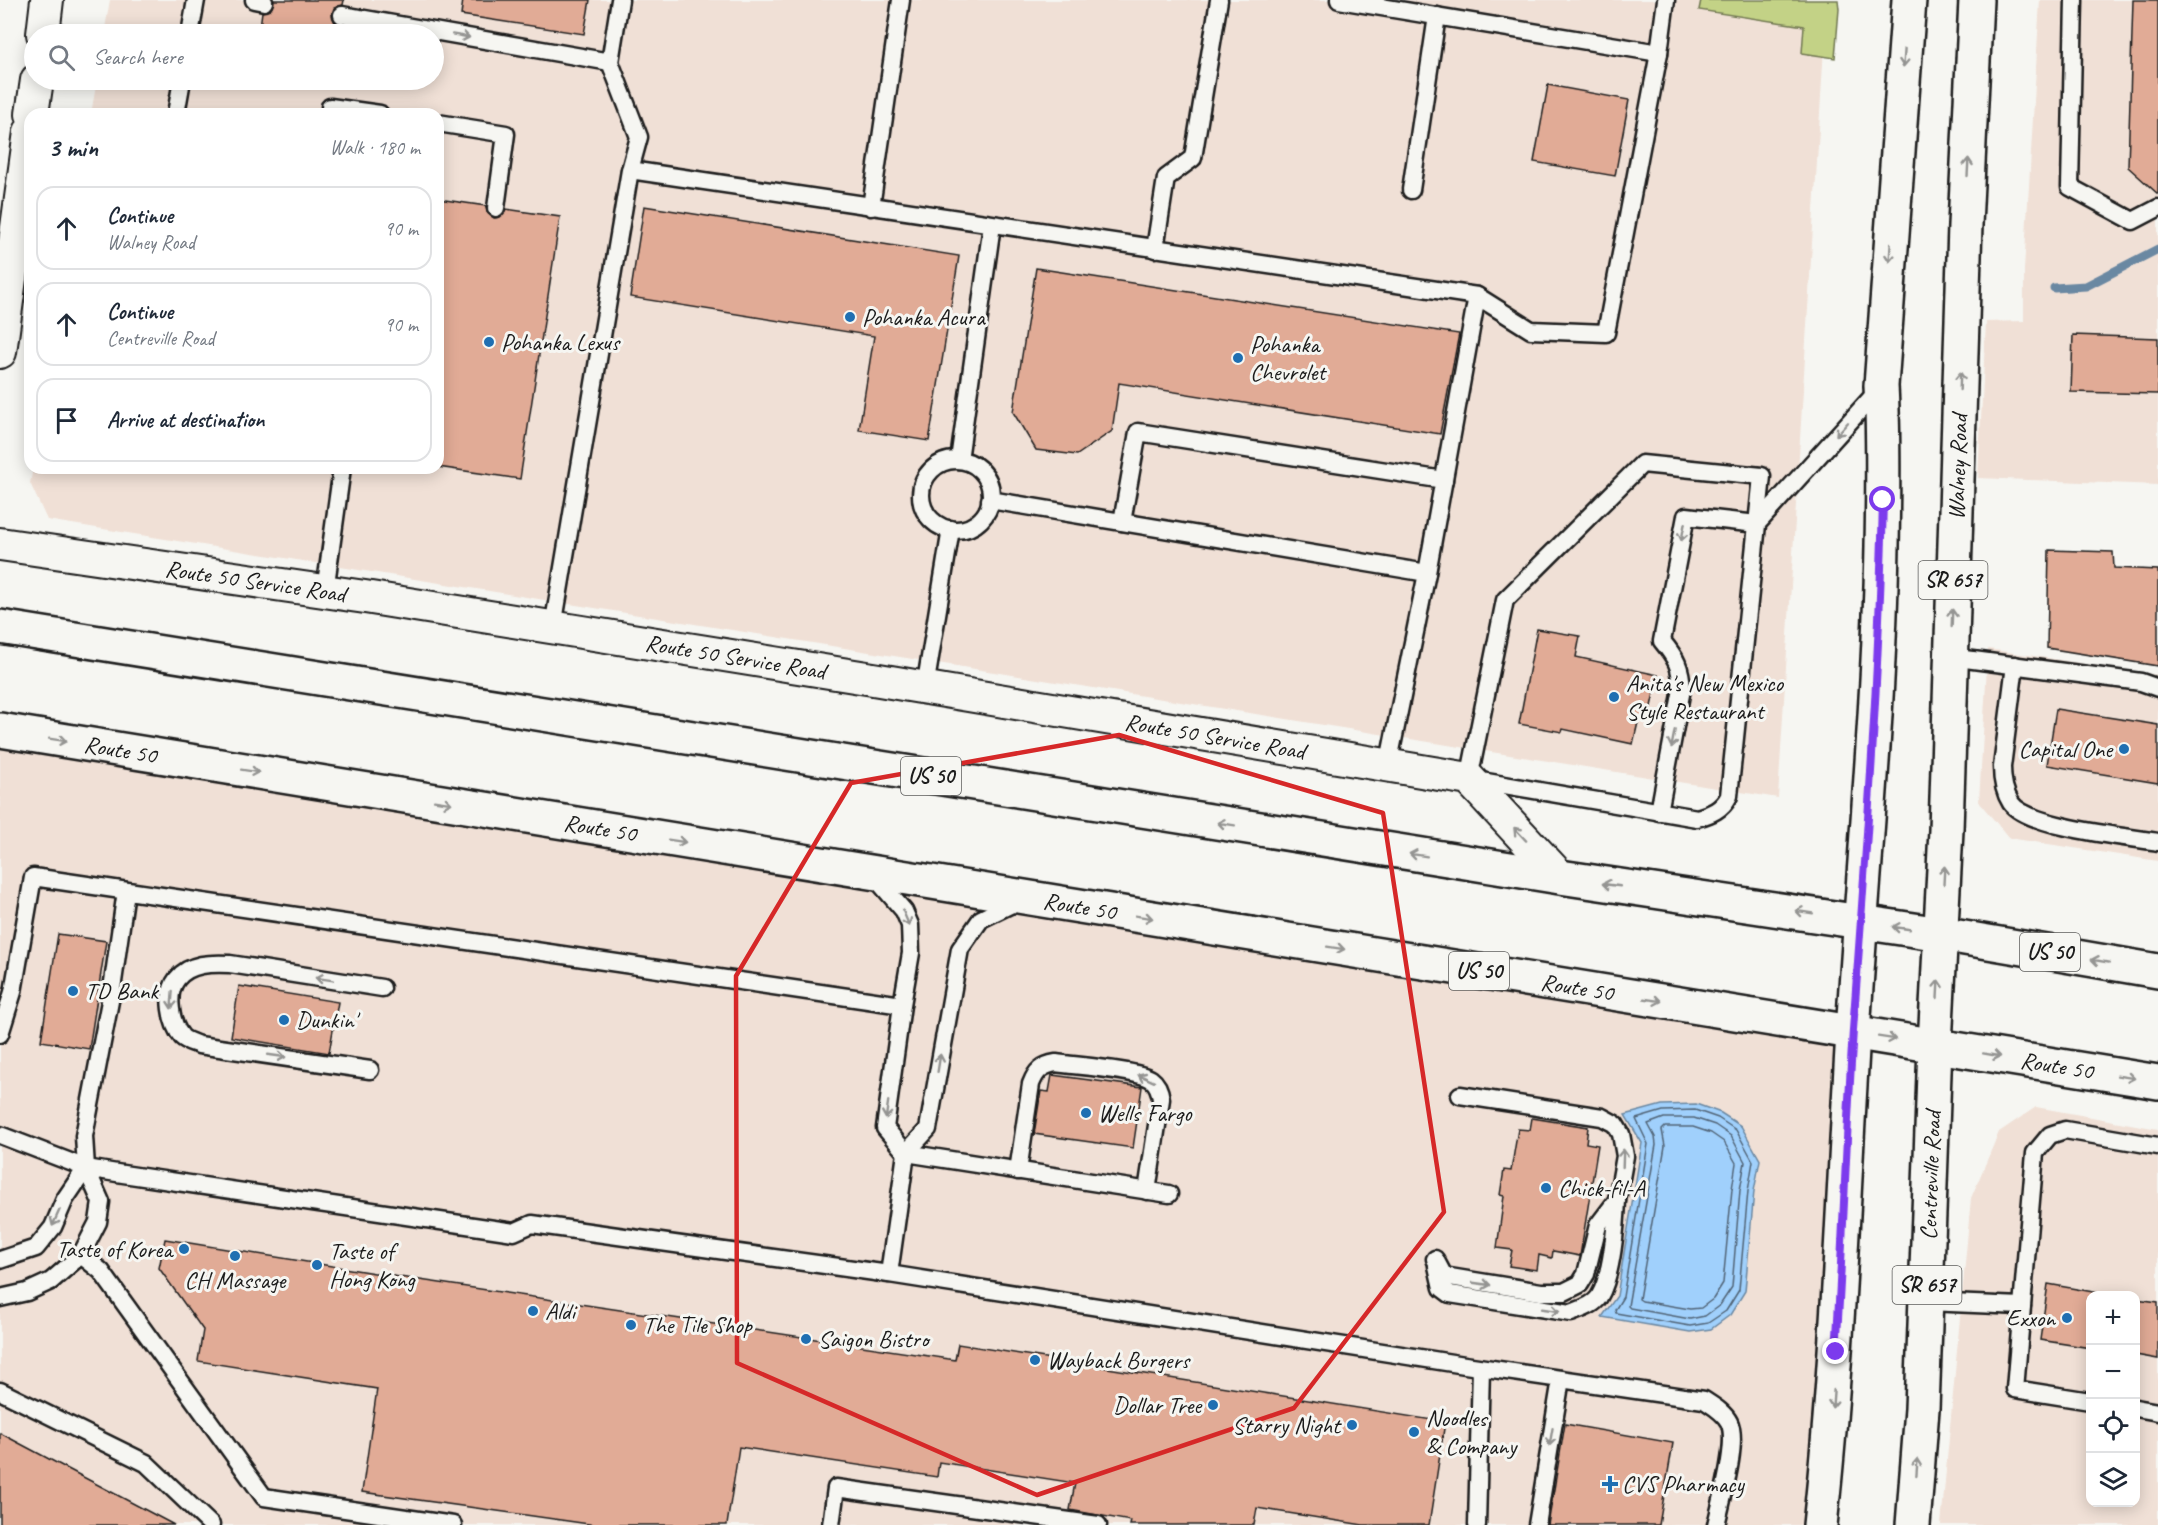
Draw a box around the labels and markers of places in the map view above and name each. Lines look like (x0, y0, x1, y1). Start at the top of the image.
place label: Pohanka Acura (862, 302, 986, 332)
marker: Pohanka Acura (843, 310, 857, 324)
place label: Pohanka Lexus (501, 327, 621, 357)
place label: Pohanka Chevrolet (1250, 329, 1327, 387)
marker: Pohanka Lexus (482, 335, 496, 349)
marker: Pohanka Chevrolet (1231, 351, 1245, 365)
place label: Anita's New Mexico Style Restaurant (1626, 668, 1784, 726)
marker: Anita's New Mexico Style Restaurant (1607, 690, 1621, 704)
place label: Capital One (2018, 734, 2114, 764)
marker: Capital One (2117, 742, 2131, 756)
place label: TD Bank (85, 976, 160, 1006)
marker: TD Bank (66, 984, 80, 998)
place label: Dunkin' (296, 1005, 361, 1035)
marker: Dunkin' (277, 1013, 291, 1027)
place label: Wells Fargo (1098, 1098, 1193, 1128)
marker: Wells Fargo (1079, 1106, 1093, 1120)
place label: Chick-fil-A (1558, 1173, 1646, 1203)
marker: Chick-fil-A (1539, 1181, 1553, 1195)
place label: Taste of Korea (56, 1234, 174, 1264)
place label: Taste of Hong Kong (329, 1236, 416, 1294)
marker: Taste of Korea (177, 1242, 191, 1256)
marker: CH Massage (228, 1249, 242, 1263)
marker: Taste of Hong Kong (310, 1258, 324, 1272)
place label: CH Massage (185, 1265, 288, 1295)
place label: Aldi (545, 1296, 578, 1326)
place label: Exxon (2006, 1303, 2056, 1333)
marker: Aldi (526, 1304, 540, 1318)
place label: The Tile Shop (643, 1310, 753, 1340)
marker: Exxon (2060, 1311, 2074, 1325)
marker: The Tile Shop (624, 1318, 638, 1332)
place label: Saigon Bistro (818, 1324, 931, 1354)
marker: Saigon Bistro (799, 1332, 813, 1346)
place label: Wayback Burgers (1047, 1345, 1191, 1375)
marker: Wayback Burgers (1028, 1353, 1042, 1367)
place label: Dollar Tree (1113, 1390, 1203, 1420)
marker: Dollar Tree (1206, 1398, 1220, 1412)
place label: Noodles & Company (1426, 1403, 1518, 1461)
place label: Starry Night (1232, 1410, 1342, 1440)
marker: Starry Night (1345, 1418, 1359, 1432)
marker: Noodles & Company (1407, 1425, 1421, 1439)
place label: CVS Pharmacy (1622, 1469, 1746, 1499)
marker: CVS Pharmacy (1603, 1477, 1617, 1491)

